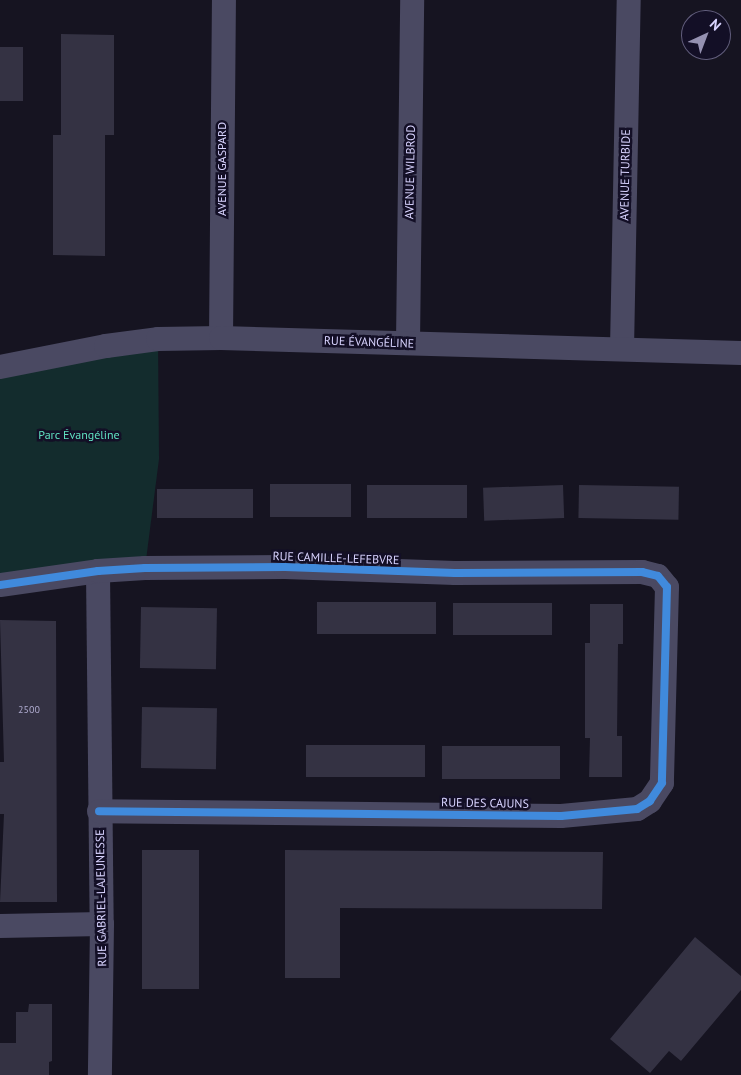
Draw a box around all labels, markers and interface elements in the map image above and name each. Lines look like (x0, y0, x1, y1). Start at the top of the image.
north arrow (681, 10, 731, 60)
text: N (706, 15, 725, 34)
street label: AVENUE GASPARD (215, 122, 229, 216)
street label: AVENUE WILBROD (402, 125, 418, 219)
street label: AVENUE TURBIDE (617, 129, 633, 221)
street label: RUE ÉVANGÉLINE (324, 333, 414, 351)
park label: Parc Évangéline (38, 428, 120, 442)
street label: RUE CAMILLE-LEFEBVRE (272, 549, 400, 567)
house number: 2500 (18, 704, 40, 716)
street label: RUE DES CAJUNS (441, 795, 529, 811)
street label: RUE GABRIEL-LAJEUNESSE (93, 829, 109, 967)

